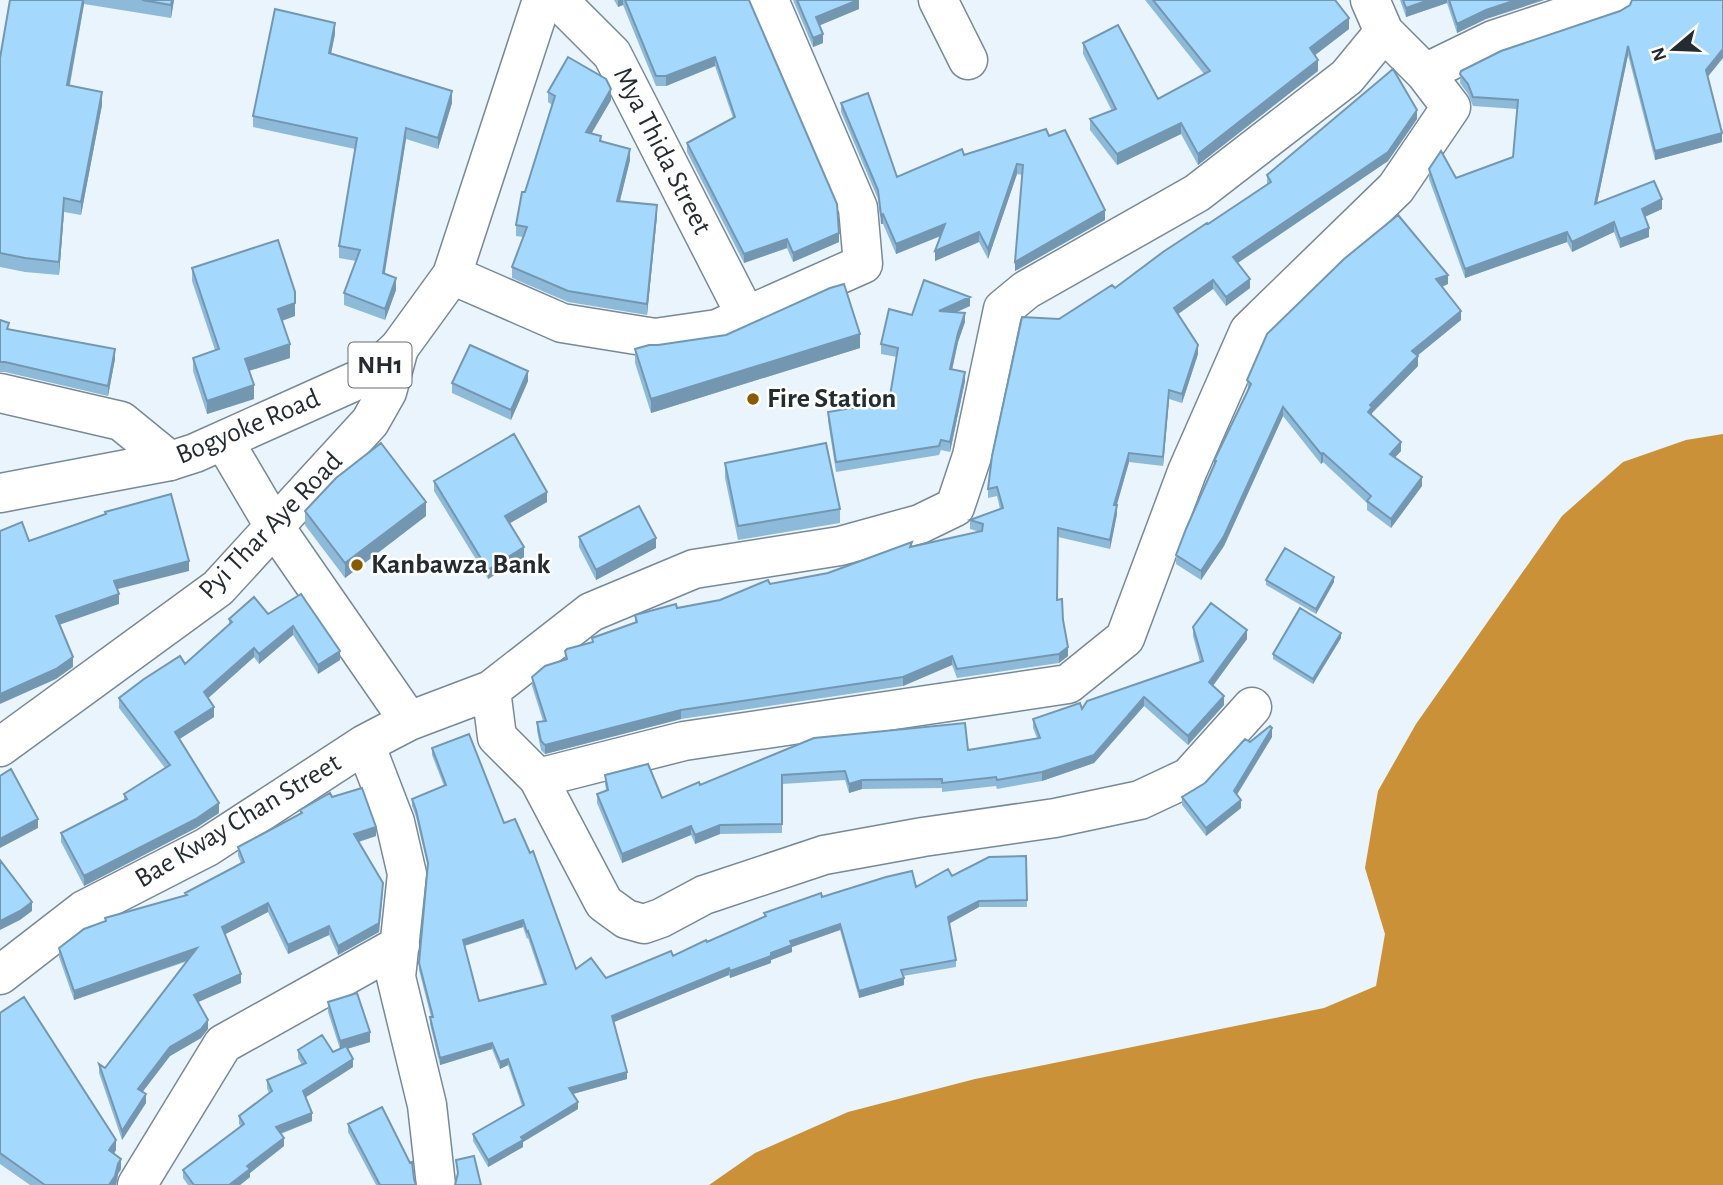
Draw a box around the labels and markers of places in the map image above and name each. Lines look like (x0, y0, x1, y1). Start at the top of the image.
place label: Fire Station (767, 385, 896, 413)
marker: Fire Station (745, 391, 761, 407)
place label: Kanbawza Bank (371, 551, 551, 579)
marker: Kanbawza Bank (349, 557, 365, 573)

